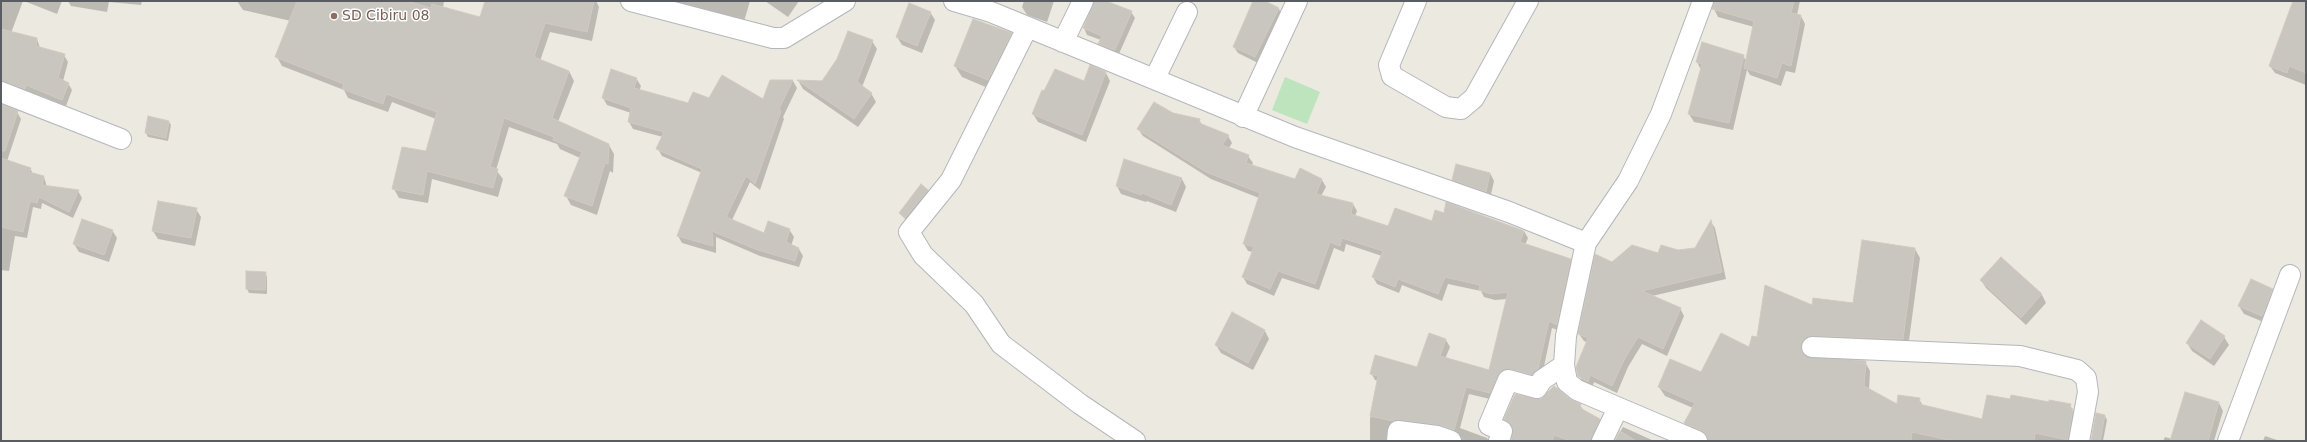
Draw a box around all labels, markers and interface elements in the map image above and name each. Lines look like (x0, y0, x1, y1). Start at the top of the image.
place label: SD Cibiru 08 (342, 8, 429, 24)
marker: SD Cibiru 08 (329, 11, 339, 21)

